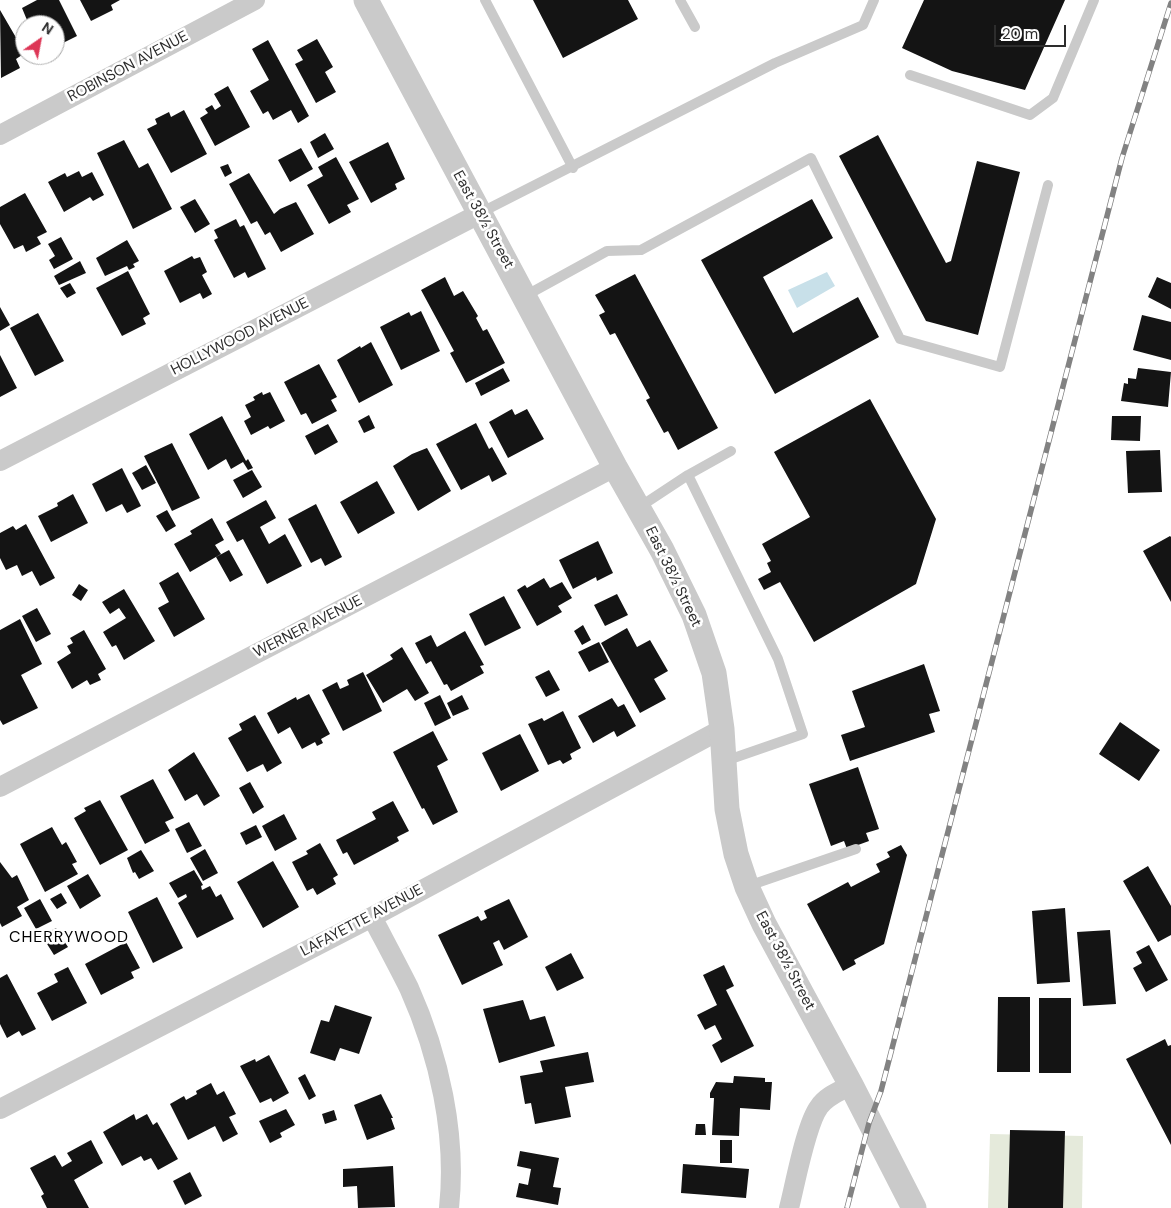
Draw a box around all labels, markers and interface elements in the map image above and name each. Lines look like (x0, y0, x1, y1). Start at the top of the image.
north arrow (15, 15, 65, 65)
scale bar (996, 15, 1068, 47)
text: N (38, 18, 57, 39)
text: 20 m (1002, 24, 1038, 44)
street label: ROBINSON AVENUE (65, 28, 191, 106)
street label: East 38½ Street (449, 168, 517, 272)
street label: HOLLYWOOD AVENUE (168, 294, 312, 380)
street label: East 38½ Street (641, 524, 705, 630)
street label: WERNER AVENUE (251, 592, 365, 662)
street label: LAFAYETTE AVENUE (298, 881, 426, 961)
street label: East 38½ Street (751, 908, 819, 1014)
district label: CHERRYWOOD (8, 928, 130, 948)

